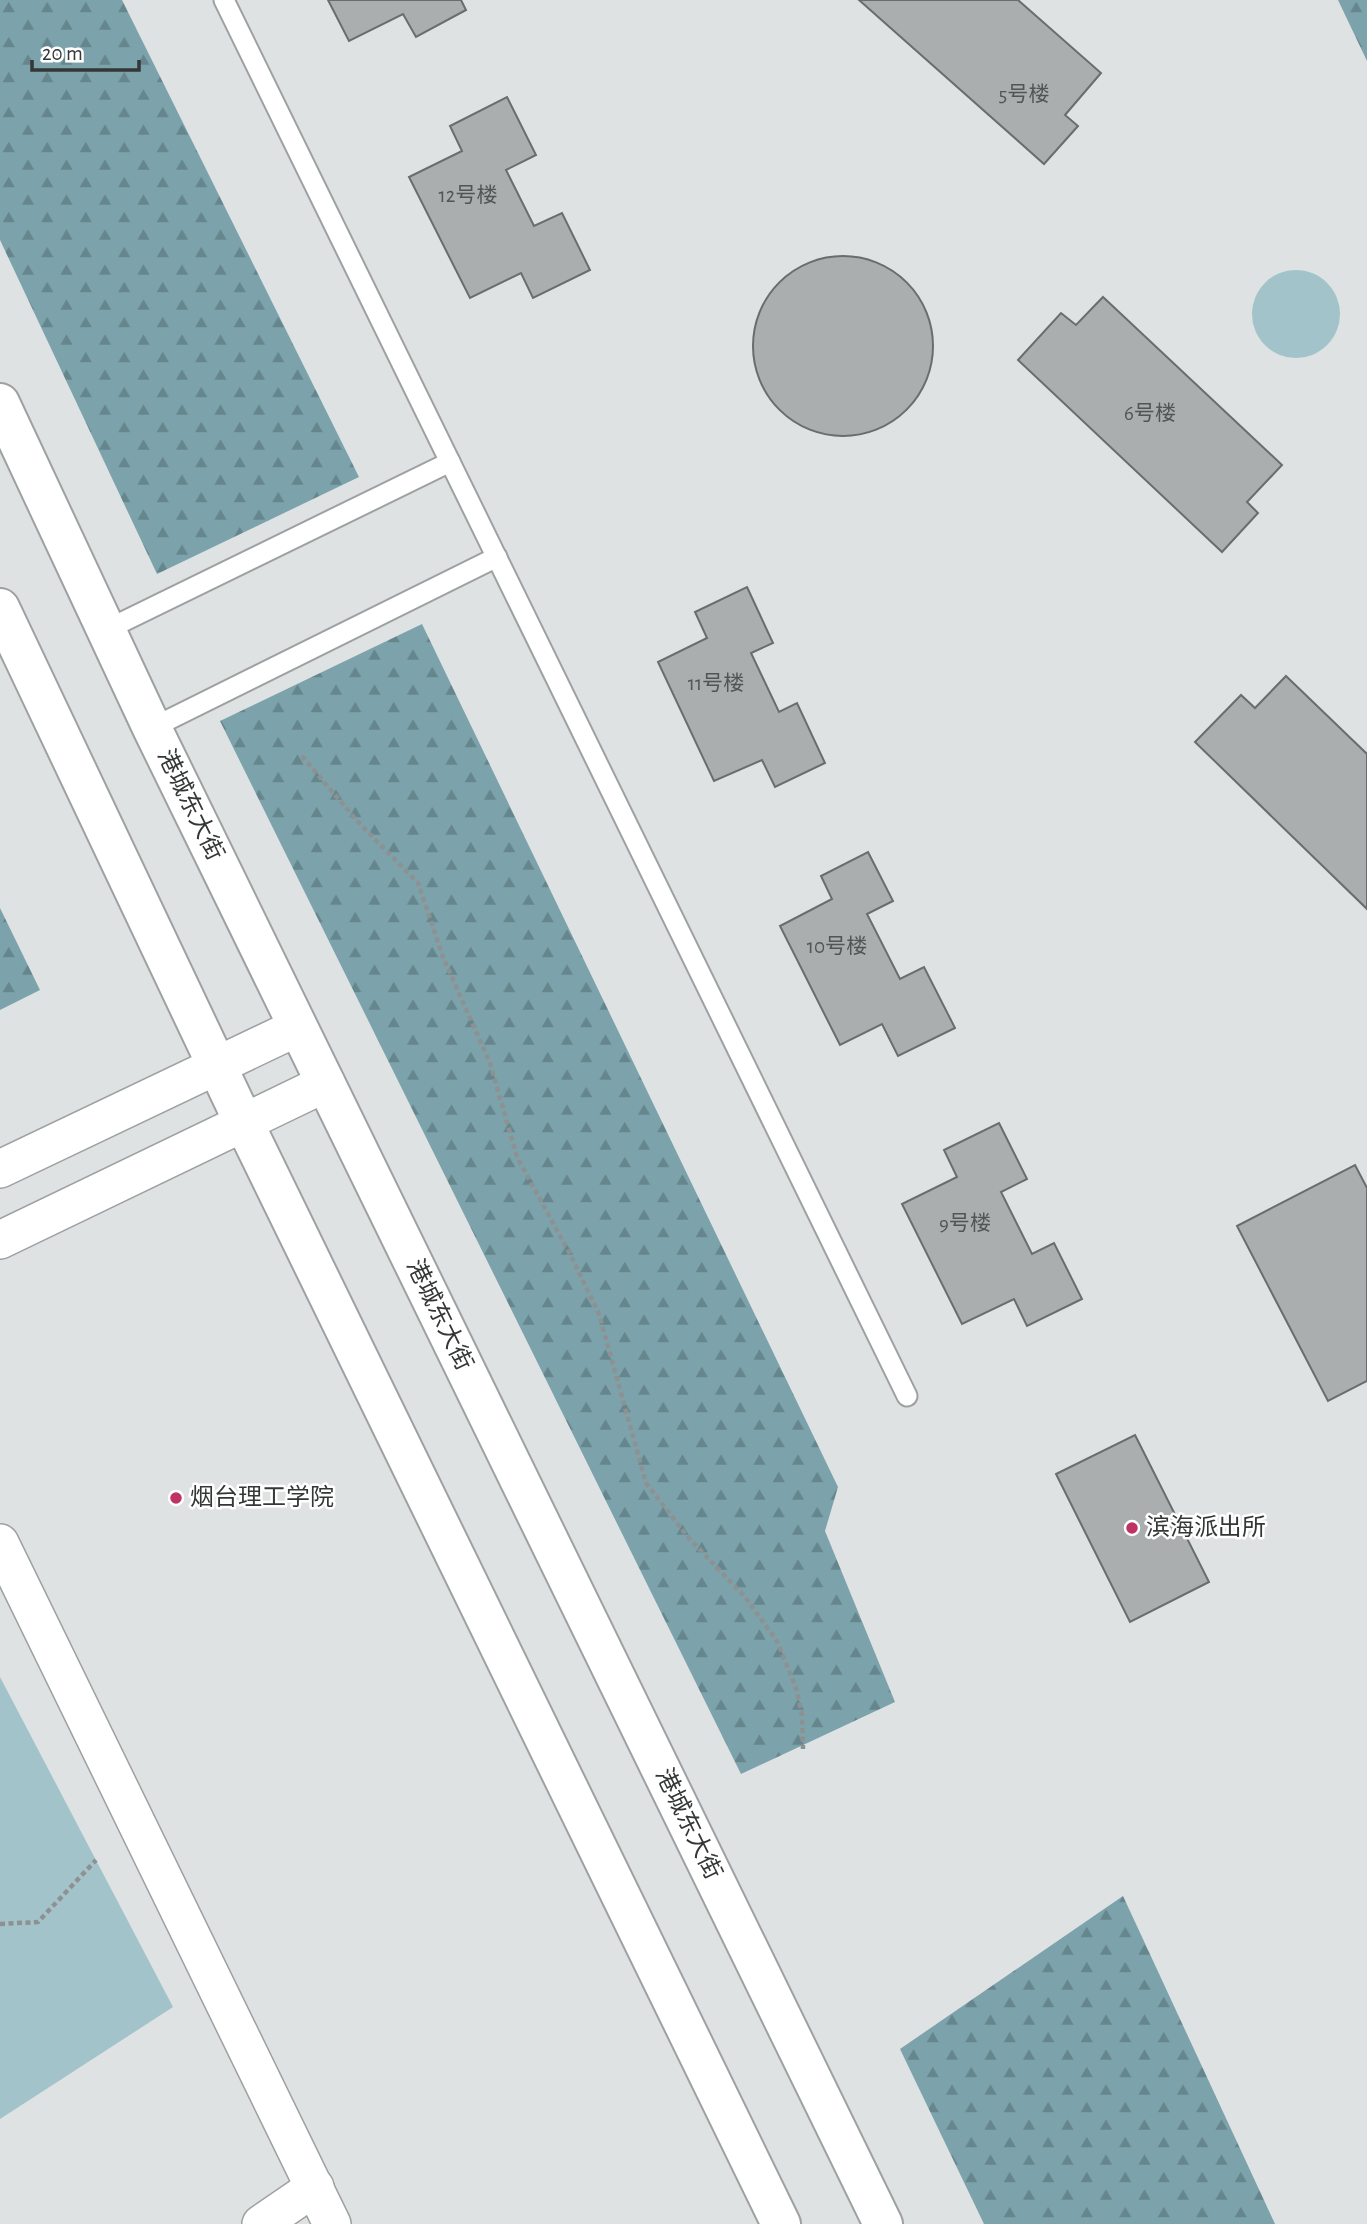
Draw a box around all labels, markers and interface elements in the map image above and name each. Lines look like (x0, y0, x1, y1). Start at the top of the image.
scale bar (32, 28, 138, 72)
text: 20 m (42, 43, 83, 64)
house number: 5号楼 (999, 83, 1049, 105)
house number: 12号楼 (439, 184, 497, 206)
house number: 6号楼 (1124, 402, 1176, 424)
house number: 11号楼 (688, 672, 744, 694)
street label: 港城东大街 (153, 745, 229, 864)
house number: 10号楼 (807, 935, 867, 957)
house number: 9号楼 (939, 1212, 991, 1234)
street label: 港城东大街 (402, 1255, 478, 1374)
place label: 烟台理工学院 (190, 1484, 334, 1510)
marker: 烟台理工学院 (168, 1490, 184, 1506)
place label: 滨海派出所 (1146, 1514, 1266, 1540)
marker: 滨海派出所 (1124, 1520, 1140, 1536)
street label: 港城东大街 (651, 1764, 727, 1883)

